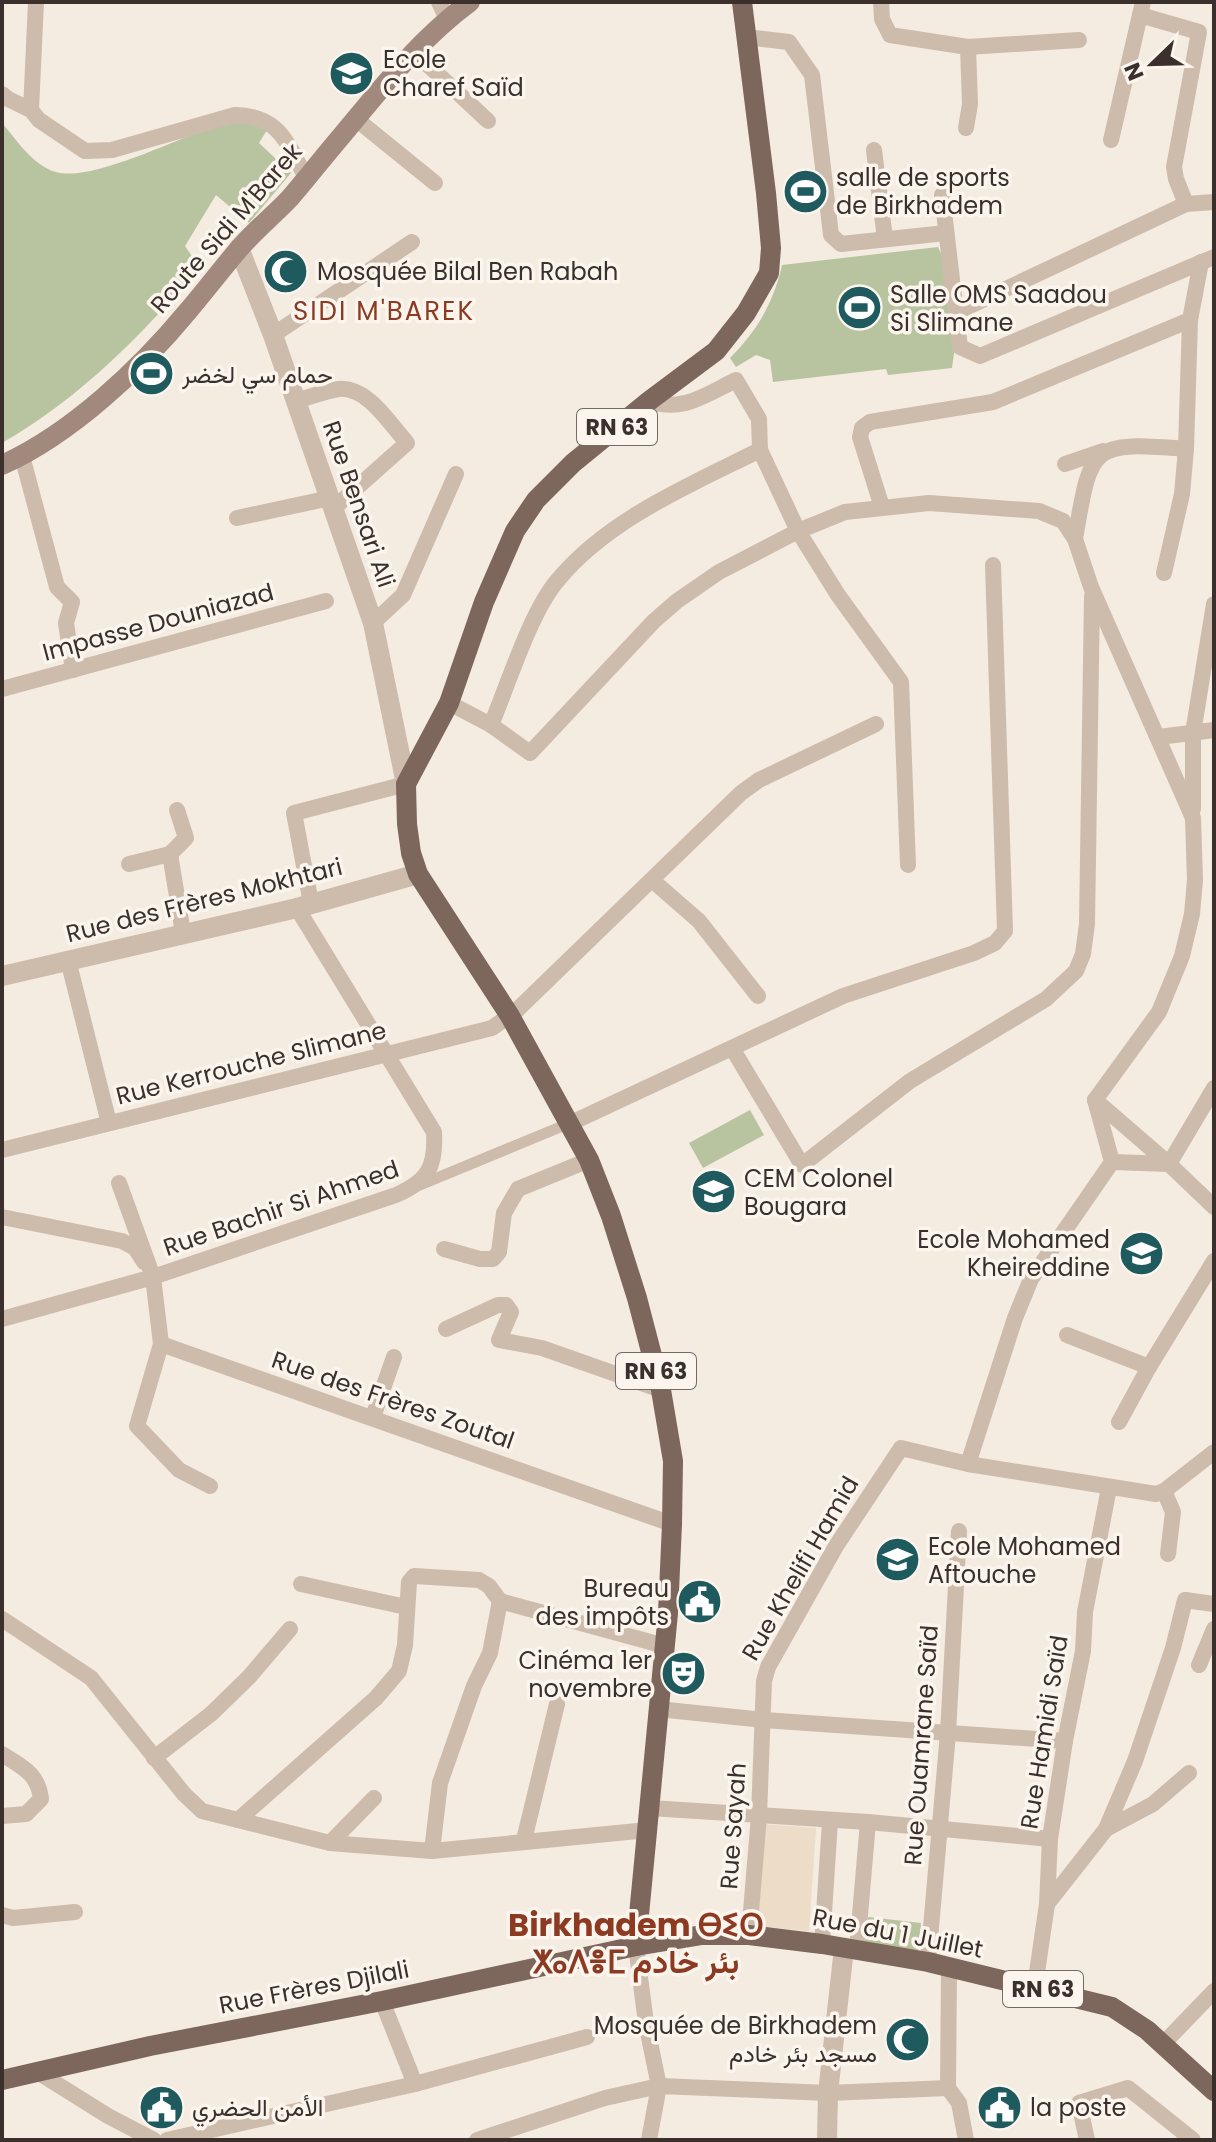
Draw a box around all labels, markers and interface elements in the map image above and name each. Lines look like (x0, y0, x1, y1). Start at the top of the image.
north arrow (1112, 24, 1192, 104)
place label: Ecole Charef Saïd (383, 43, 524, 104)
school or university icon: Ecole Charef Saïd (328, 49, 376, 97)
text: N (1117, 58, 1152, 85)
street label: Route Sidi M'Barek (143, 135, 310, 320)
place label: salle de sports de Birkhadem (836, 161, 1010, 222)
sports icon: salle de sports de Birkhadem (781, 167, 829, 215)
mosque icon: Mosquée Bilal Ben Rabah (262, 247, 310, 295)
place label: Mosquée Bilal Ben Rabah (317, 255, 618, 288)
place label: Salle OMS Saadou Si Slimane (890, 278, 1107, 339)
sports icon: Salle OMS Saadou Si Slimane (835, 284, 883, 332)
district label: SIDI M'BAREK (293, 293, 475, 329)
sports icon: حمام سي لخضر (127, 350, 175, 398)
place label: حمام سي لخضر (181, 358, 333, 394)
road number: RN 63 (577, 409, 657, 445)
street label: Rue Bensari Ali (315, 416, 403, 592)
street label: Impasse Douniazad (39, 575, 277, 669)
street label: Rue des Frères Mokhtari (62, 850, 346, 950)
street label: Rue Kerrouche Slimane (112, 1013, 390, 1113)
street label: Rue Bachir Si Ahmed (159, 1152, 403, 1264)
place label: CEM Colonel Bougara (744, 1162, 893, 1223)
school or university icon: CEM Colonel Bougara (689, 1168, 737, 1216)
place label: Ecole Mohamed Kheireddine (917, 1223, 1110, 1284)
school or university icon: Ecole Mohamed Kheireddine (1117, 1229, 1165, 1277)
street label: Rue des Frères Zoutal (267, 1343, 519, 1457)
road number: RN 63 (616, 1353, 696, 1389)
street label: Rue Khelifi Hamid (734, 1470, 866, 1666)
place label: Ecole Mohamed Aftouche (928, 1530, 1121, 1591)
school or university icon: Ecole Mohamed Aftouche (873, 1536, 921, 1584)
place label: Bureau des impôts (535, 1572, 669, 1633)
public building icon: Bureau des impôts (676, 1578, 724, 1626)
street label: Rue Ouamrane Saïd (896, 1624, 946, 1866)
street label: Rue Hamidi Saïd (1012, 1633, 1076, 1831)
place label: Cinéma 1er novembre (518, 1644, 652, 1705)
theatre icon: Cinéma 1er novembre (659, 1650, 707, 1698)
street label: Rue Sayah (712, 1762, 754, 1890)
street label: Rue du 1 Juillet (810, 1900, 986, 1966)
district label: Birkhadem ⴱⵉⵔ ⵅⴰⴷⴻⵎ بئر خادم (508, 1902, 764, 1984)
street label: Rue Frères Djilali (216, 1952, 412, 2022)
road number: RN 63 (1003, 1971, 1083, 2007)
place label: Mosquée de Birkhadem مسجد بئر خادم (594, 2009, 877, 2070)
mosque icon: Mosquée de Birkhadem مسجد بئر خادم (884, 2015, 932, 2063)
public building icon: الأمن الحضري (137, 2083, 185, 2131)
public building icon: la poste (975, 2083, 1023, 2131)
place label: الأمن الحضري (192, 2091, 323, 2127)
place label: la poste (1030, 2091, 1126, 2124)

